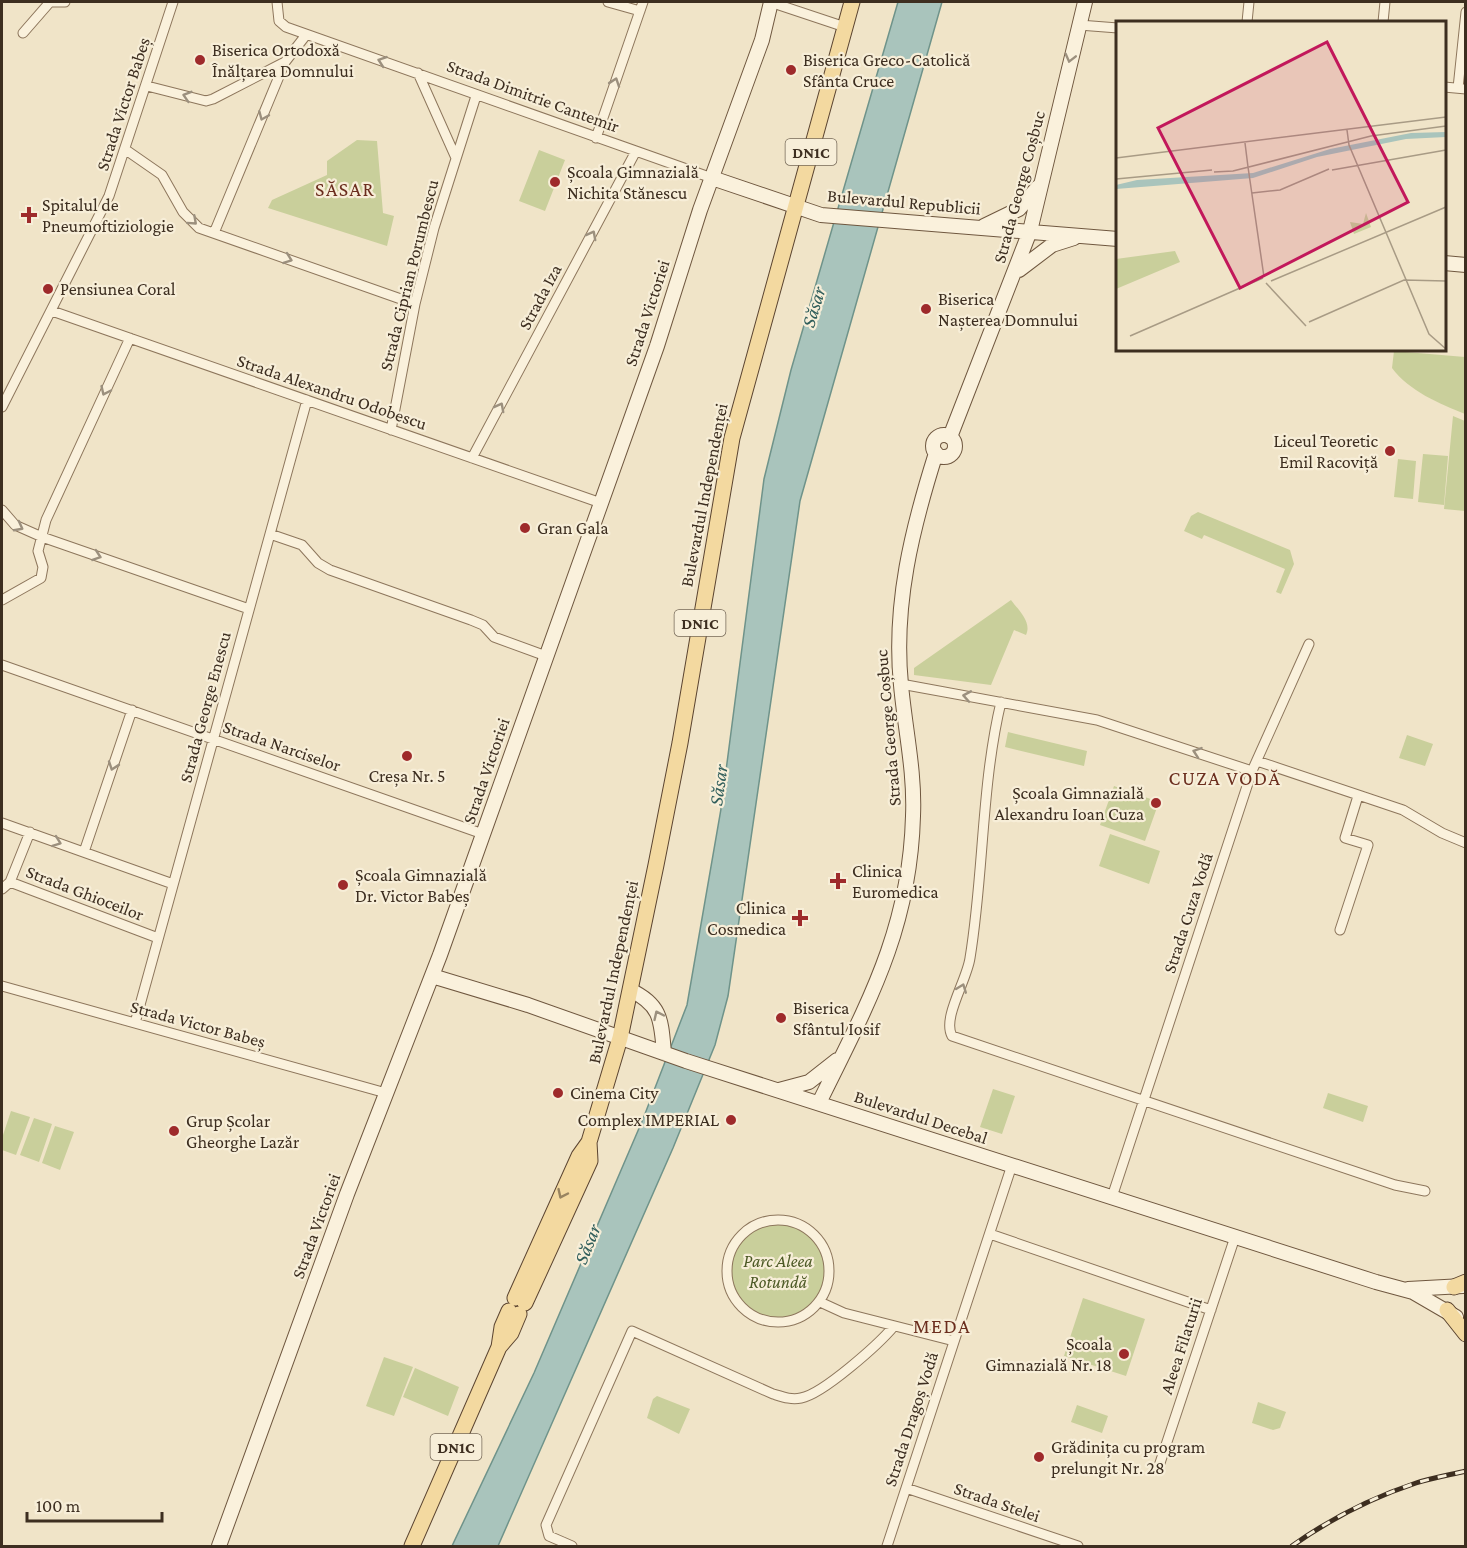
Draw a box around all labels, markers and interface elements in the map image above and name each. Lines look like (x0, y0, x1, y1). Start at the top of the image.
inset map (1116, 21, 1446, 351)
street label: Strada Victor Babeș (92, 35, 156, 174)
place label: Biserica Ortodoxă Înălțarea Domnului (211, 40, 354, 83)
place label: Biserica Greco-Catolică Sfânta Cruce (803, 50, 970, 91)
marker: Biserica Ortodoxă Înălțarea Domnului (193, 53, 207, 67)
one-way arrow (1065, 53, 1078, 63)
street label: Strada Dimitrie Cantemir (444, 55, 623, 137)
one-way arrow (377, 56, 388, 68)
marker: Biserica Greco-Catolică Sfânta Cruce (784, 63, 798, 77)
one-way arrow (607, 77, 620, 88)
one-way arrow (182, 91, 193, 103)
street label: Strada George Coșbuc (989, 108, 1051, 266)
one-way arrow (258, 109, 270, 120)
road number: DN1C (786, 139, 836, 165)
place label: Școala Gimnazială Nichita Stănescu (567, 162, 699, 203)
marker: Școala Gimnazială Nichita Stănescu (548, 175, 562, 189)
street label: Strada Ciprian Porumbescu (376, 177, 443, 373)
district label: SĂSAR (315, 178, 375, 200)
street label: Bulevardul Republicii (826, 185, 982, 219)
place label: Spitalul de Pneumoftiziologie (42, 195, 174, 236)
marker: Spitalul de Pneumoftiziologie (20, 206, 38, 224)
one-way arrow (186, 214, 196, 225)
one-way arrow (585, 230, 596, 241)
one-way arrow (282, 252, 293, 265)
street label: Strada Victoriei (620, 257, 674, 369)
street label: Strada Iza (514, 261, 566, 333)
place label: Pensiunea Coral (60, 279, 176, 299)
marker: Pensiunea Coral (41, 282, 55, 296)
water label: Săsar (796, 283, 830, 330)
place label: Biserica Nașterea Domnului (938, 289, 1078, 332)
marker: Biserica Nașterea Domnului (919, 302, 933, 316)
street label: Strada Alexandru Odobescu (234, 350, 430, 434)
one-way arrow (101, 385, 113, 396)
street label: Bulevardul Independenței (676, 401, 734, 589)
one-way arrow (493, 402, 504, 413)
place label: Liceul Teoretic Emil Racoviță (1273, 431, 1379, 474)
marker: Liceul Teoretic Emil Racoviță (1383, 444, 1397, 458)
place label: Gran Gala (537, 518, 609, 538)
one-way arrow (13, 519, 24, 531)
marker: Gran Gala (518, 521, 532, 535)
one-way arrow (91, 549, 102, 562)
road number: DN1C (674, 610, 726, 636)
street label: Strada George Enescu (175, 629, 235, 785)
street label: Strada George Coșbuc (871, 648, 907, 807)
one-way arrow (963, 690, 973, 703)
street label: Strada Victoriei (459, 715, 514, 827)
street label: Strada Narciselor (220, 716, 344, 776)
one-way arrow (1192, 746, 1203, 759)
marker: Creșa Nr. 5 (400, 749, 414, 763)
one-way arrow (108, 760, 120, 771)
water label: Săsar (704, 762, 732, 807)
place label: Creșa Nr. 5 (368, 766, 446, 788)
district label: CUZA VODĂ (1169, 767, 1281, 789)
place label: Școala Gimnazială Alexandru Ioan Cuza (994, 783, 1144, 824)
marker: Școala Gimnazială Alexandru Ioan Cuza (1149, 796, 1163, 810)
one-way arrow (51, 835, 62, 848)
street label: Strada Cuza Vodă (1159, 850, 1217, 976)
street label: Strada Ghioceilor (23, 861, 147, 925)
place label: Clinica Euromedica (852, 861, 939, 902)
place label: Școala Gimnazială Dr. Victor Babeș (355, 865, 487, 908)
marker: Clinica Euromedica (829, 872, 847, 890)
marker: Școala Gimnazială Dr. Victor Babeș (336, 878, 350, 892)
street label: Bulevardul Independenței (584, 878, 644, 1066)
place label: Clinica Cosmedica (707, 898, 786, 939)
marker: Clinica Cosmedica (791, 909, 809, 927)
one-way arrow (954, 983, 967, 994)
street label: Strada Victor Babeș (128, 996, 268, 1054)
place label: Biserica Sfântul Iosif (793, 998, 882, 1039)
one-way arrow (653, 1010, 665, 1021)
marker: Biserica Sfântul Iosif (774, 1011, 788, 1025)
place label: Cinema City (570, 1083, 659, 1103)
marker: Cinema City (551, 1086, 565, 1100)
street label: Bulevardul Decebal (852, 1086, 990, 1148)
place label: Complex IMPERIAL (578, 1110, 719, 1130)
place label: Grup Școlar Gheorghe Lazăr (186, 1111, 300, 1152)
marker: Complex IMPERIAL (724, 1113, 738, 1127)
marker: Grup Școlar Gheorghe Lazăr (167, 1124, 181, 1138)
street label: Strada Victoriei (288, 1170, 344, 1281)
one-way arrow (558, 1187, 570, 1198)
water label: Săsar (569, 1220, 605, 1267)
park label: Parc Aleea Rotundă (743, 1251, 813, 1292)
street label: Aleea Filaturii (1156, 1295, 1206, 1397)
district label: MEDA (913, 1315, 971, 1337)
place label: Școala Gimnazială Nr. 18 (985, 1334, 1112, 1375)
marker: Școala Gimnazială Nr. 18 (1117, 1347, 1131, 1361)
street label: Strada Dragoș Vodă (880, 1349, 944, 1490)
road number: DN1C (430, 1434, 482, 1460)
place label: Grădinița cu program prelungit Nr. 28 (1051, 1437, 1206, 1478)
marker: Grădinița cu program prelungit Nr. 28 (1032, 1450, 1046, 1464)
street label: Strada Stelei (951, 1478, 1043, 1526)
scale bar (27, 1485, 162, 1523)
text: 100 m (36, 1496, 81, 1516)

